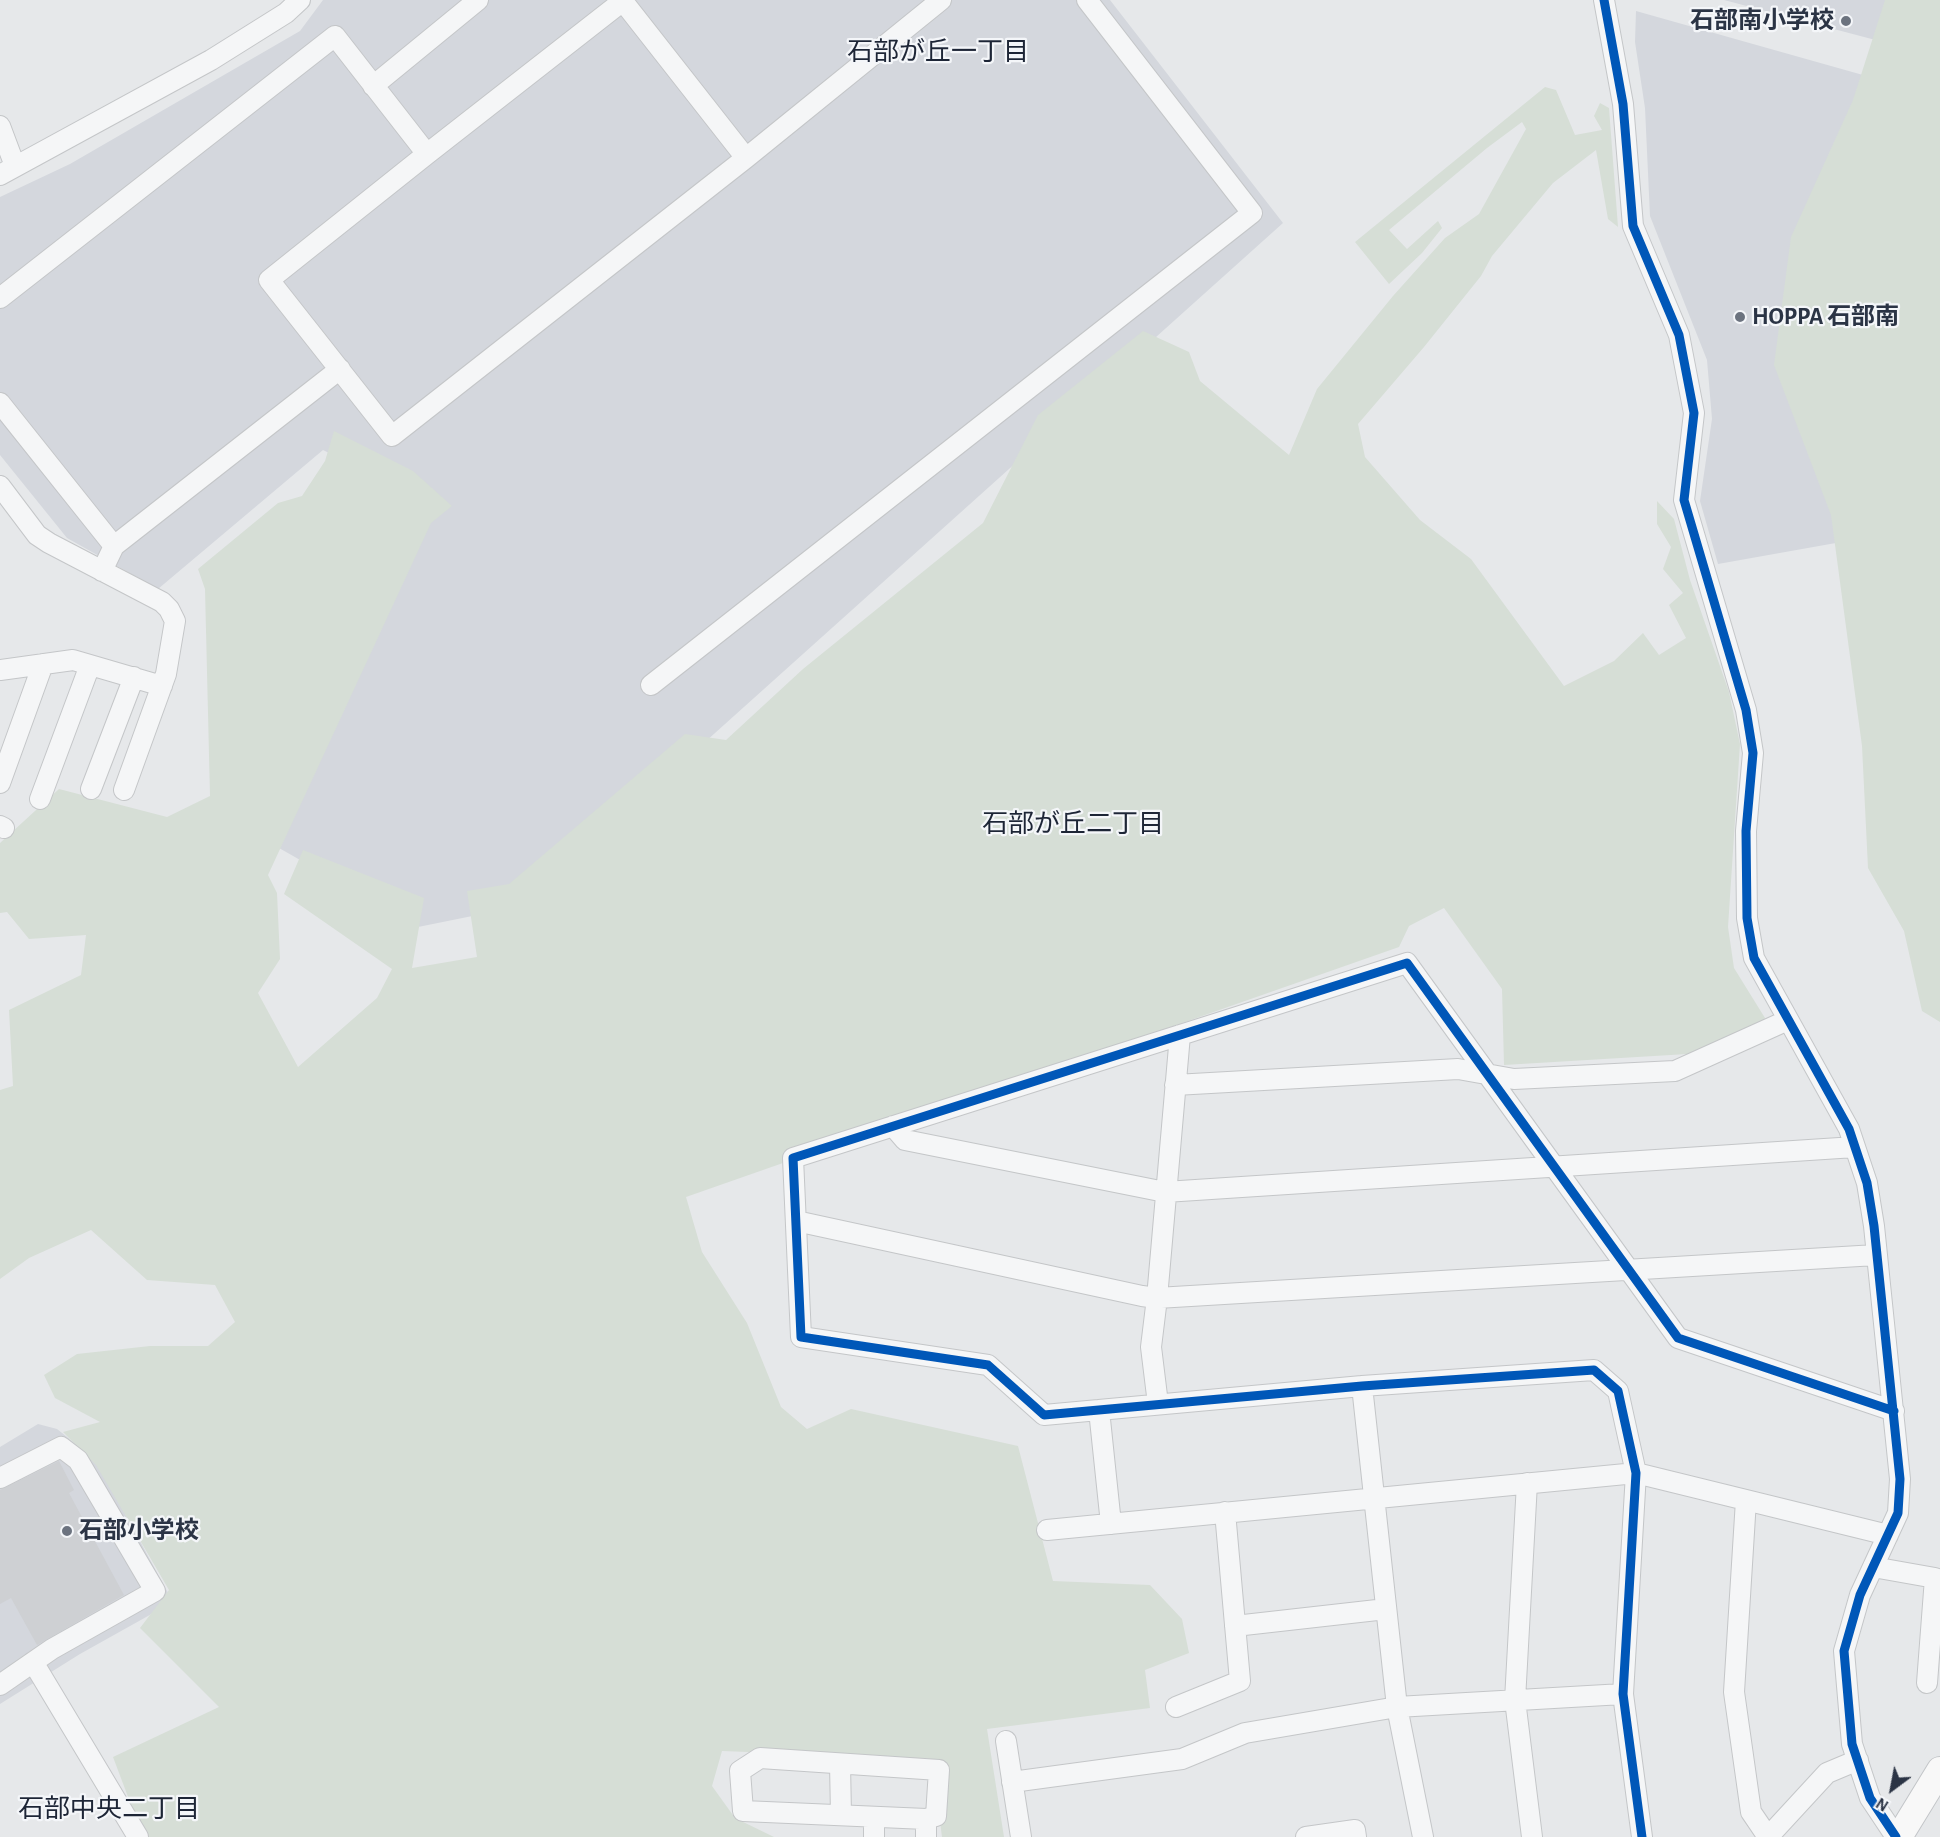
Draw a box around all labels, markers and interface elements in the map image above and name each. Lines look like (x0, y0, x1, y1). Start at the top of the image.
place label: 石部南小学校 (1690, 7, 1834, 35)
marker: 石部南小学校 (1839, 14, 1853, 28)
district label: 石部が丘一丁目 (847, 36, 1029, 68)
place label: HOPPA 石部南 (1752, 303, 1899, 331)
marker: HOPPA 石部南 (1733, 310, 1747, 324)
district label: 石部が丘二丁目 (982, 808, 1164, 840)
place label: 石部小学校 (79, 1517, 199, 1545)
marker: 石部小学校 (60, 1524, 74, 1538)
north arrow (1862, 1759, 1922, 1819)
district label: 石部中央二丁目 (18, 1793, 200, 1825)
text: N (1874, 1795, 1891, 1814)

